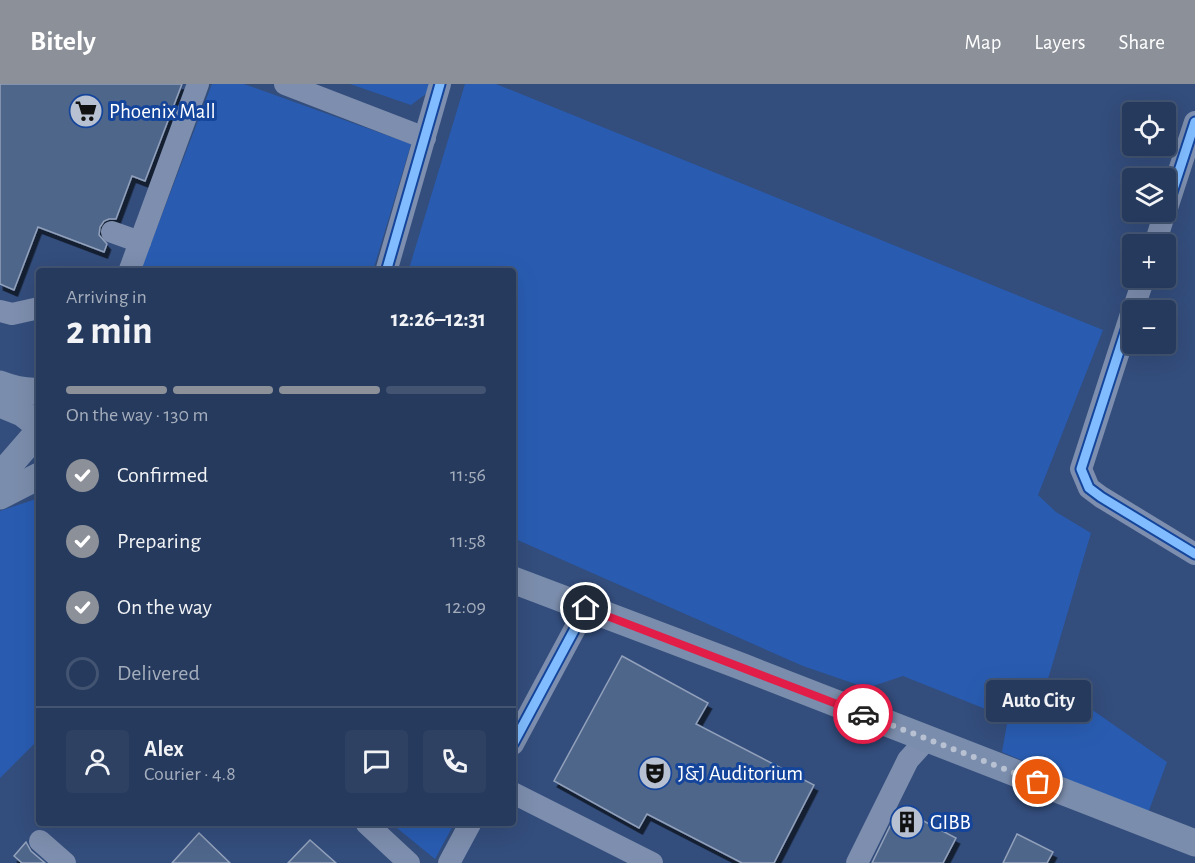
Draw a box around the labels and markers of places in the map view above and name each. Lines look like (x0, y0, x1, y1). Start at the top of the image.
supermarket icon: Phoenix Mall (68, 93, 104, 129)
place label: Phoenix Mall (109, 101, 216, 122)
pin (560, 582, 611, 633)
callout: Auto City (986, 680, 1090, 722)
theatre icon: J&J Auditorium (637, 755, 673, 791)
pin (1012, 756, 1063, 807)
place label: J&J Auditorium (678, 763, 803, 784)
building icon: GIBB (889, 804, 925, 840)
place label: GIBB (930, 812, 971, 833)

